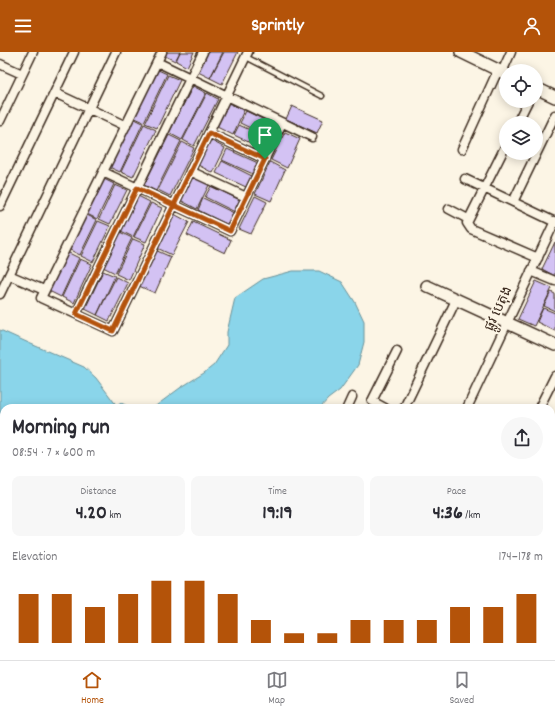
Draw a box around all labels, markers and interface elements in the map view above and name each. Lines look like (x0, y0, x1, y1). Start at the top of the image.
text: Sprintly (251, 14, 304, 39)
icon: menu (12, 15, 34, 37)
icon: person (521, 15, 543, 37)
map controls (499, 64, 543, 160)
button: locate (499, 64, 543, 108)
button: layers (499, 116, 543, 160)
pin (248, 118, 282, 159)
icon: arrive (254, 124, 276, 146)
street label: ផ្លូវ បេតុង (480, 283, 518, 335)
text: Morning run (12, 413, 110, 444)
button: share (501, 417, 543, 459)
text: 08:54 · 7 × 600 m (12, 444, 95, 463)
text: Distance (81, 484, 116, 500)
text: Time (268, 484, 287, 500)
text: Pace (447, 484, 466, 500)
text: 4.20 (76, 500, 107, 528)
text: 19:19 (262, 500, 293, 528)
text: 4:36 (432, 500, 463, 528)
text: km (107, 508, 121, 524)
text: /km (463, 508, 481, 524)
text: Elevation (12, 548, 57, 567)
text: 174–178 m (498, 548, 543, 567)
tab: Home (81, 669, 104, 709)
tab: Map (266, 669, 288, 709)
tab: Saved (449, 669, 474, 709)

